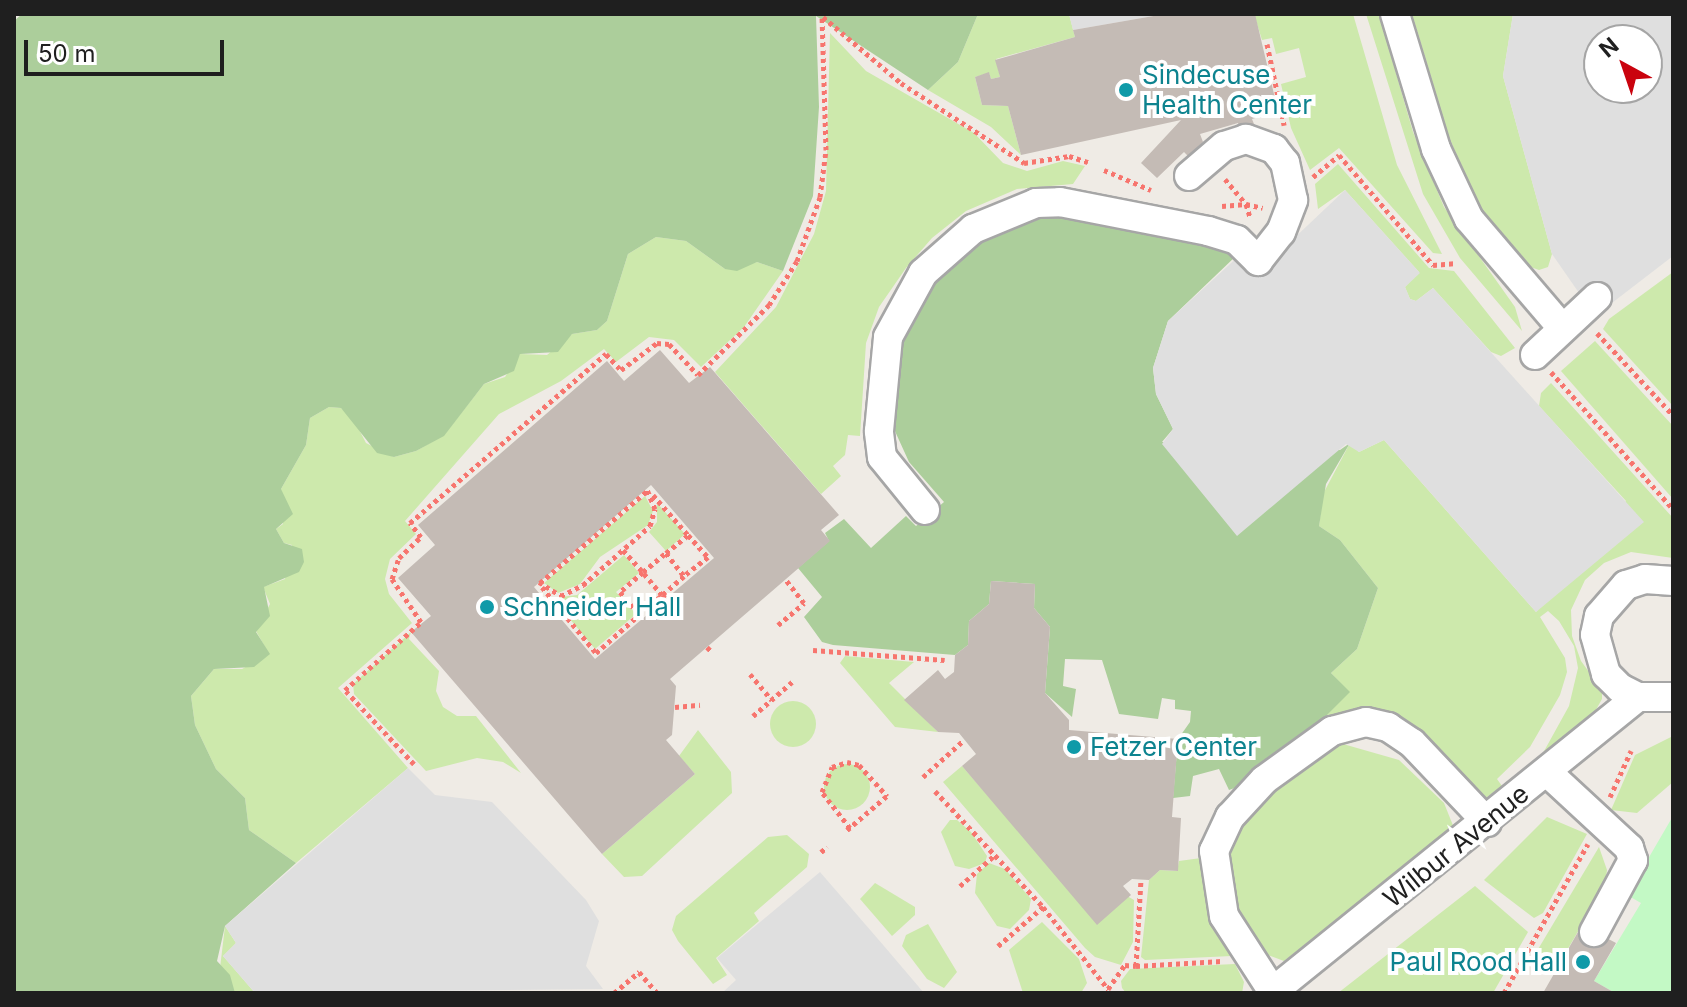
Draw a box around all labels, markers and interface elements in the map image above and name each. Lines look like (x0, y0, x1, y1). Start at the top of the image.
scale bar (28, 24, 228, 74)
north arrow (1583, 24, 1663, 104)
text: N (1594, 32, 1624, 62)
text: 50 m (38, 39, 96, 68)
place label: Sindecuse Health Center (1142, 59, 1312, 120)
marker: Sindecuse Health Center (1117, 81, 1135, 99)
place label: Schneider Hall (503, 591, 681, 623)
marker: Schneider Hall (478, 598, 496, 616)
place label: Fetzer Center (1090, 731, 1257, 763)
marker: Fetzer Center (1065, 738, 1083, 756)
street label: Wilbur Avenue (1377, 778, 1535, 914)
place label: Paul Rood Hall (1390, 946, 1567, 978)
marker: Paul Rood Hall (1574, 953, 1592, 971)

